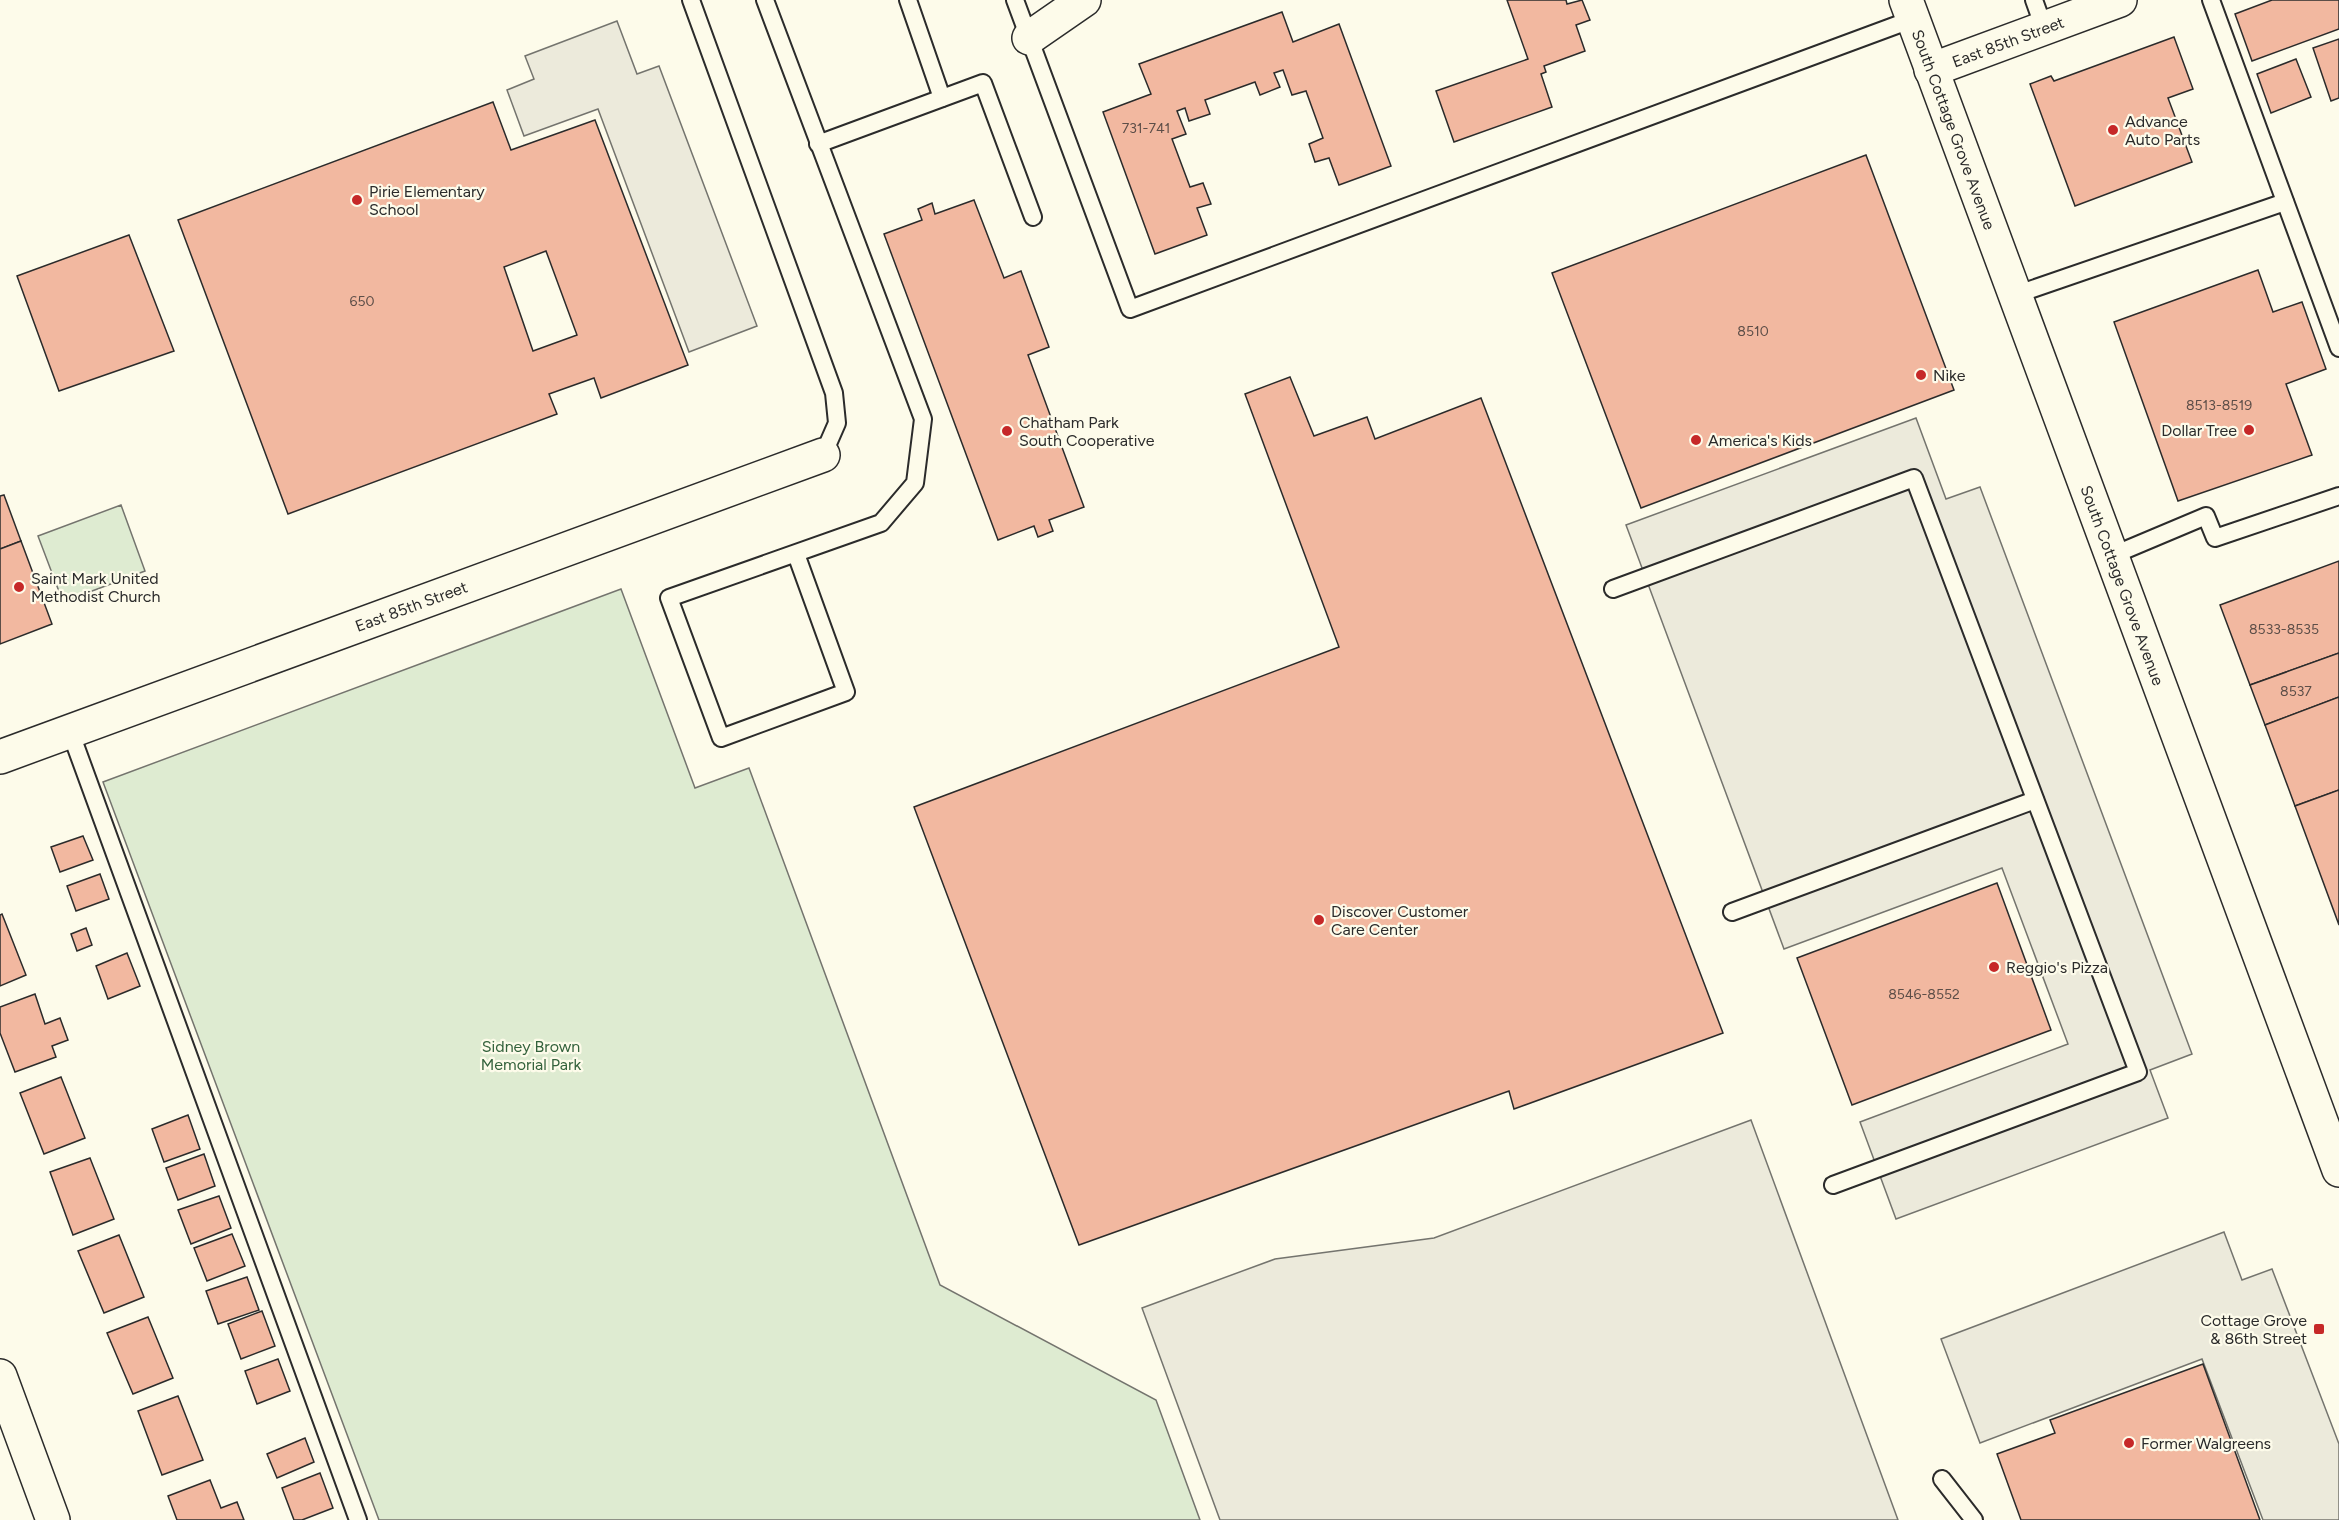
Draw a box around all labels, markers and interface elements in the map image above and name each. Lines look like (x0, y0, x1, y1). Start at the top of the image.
street label: East 85th Street (1949, 13, 2067, 71)
street label: South Cottage Grove Avenue (1908, 27, 1999, 232)
place label: Advance Auto Parts (2125, 112, 2200, 149)
house number: 731-741 (1122, 120, 1170, 137)
marker: Advance Auto Parts (2106, 123, 2120, 137)
place label: Pirie Elementary School (369, 182, 485, 219)
marker: Pirie Elementary School (350, 193, 364, 207)
house number: 650 (350, 293, 374, 310)
house number: 8510 (1737, 323, 1769, 340)
place label: Nike (1933, 366, 1966, 385)
marker: Nike (1914, 368, 1928, 382)
house number: 8513-8519 (2186, 397, 2252, 414)
place label: Chatham Park South Cooperative (1019, 413, 1155, 450)
place label: Dollar Tree (2161, 421, 2237, 440)
marker: Dollar Tree (2242, 423, 2256, 437)
marker: Chatham Park South Cooperative (1000, 424, 1014, 438)
place label: America's Kids (1708, 431, 1812, 450)
marker: America's Kids (1689, 433, 1703, 447)
street label: South Cottage Grove Avenue (2076, 483, 2168, 688)
place label: Saint Mark United Methodist Church (31, 569, 161, 606)
street label: East 85th Street (353, 577, 470, 636)
marker: Saint Mark United Methodist Church (12, 580, 26, 594)
house number: 8533-8535 (2249, 621, 2319, 638)
house number: 8537 (2280, 683, 2312, 700)
place label: Discover Customer Care Center (1331, 902, 1469, 939)
marker: Discover Customer Care Center (1312, 913, 1326, 927)
place label: Reggio's Pizza (2006, 958, 2108, 977)
marker: Reggio's Pizza (1987, 960, 2001, 974)
house number: 8546-8552 (1888, 986, 1960, 1003)
park label: Sidney Brown Memorial Park (481, 1037, 581, 1074)
place label: Cottage Grove & 86th Street (2200, 1311, 2307, 1348)
marker: Cottage Grove & 86th Street (2312, 1322, 2326, 1336)
place label: Former Walgreens (2141, 1434, 2271, 1453)
marker: Former Walgreens (2122, 1436, 2136, 1450)

